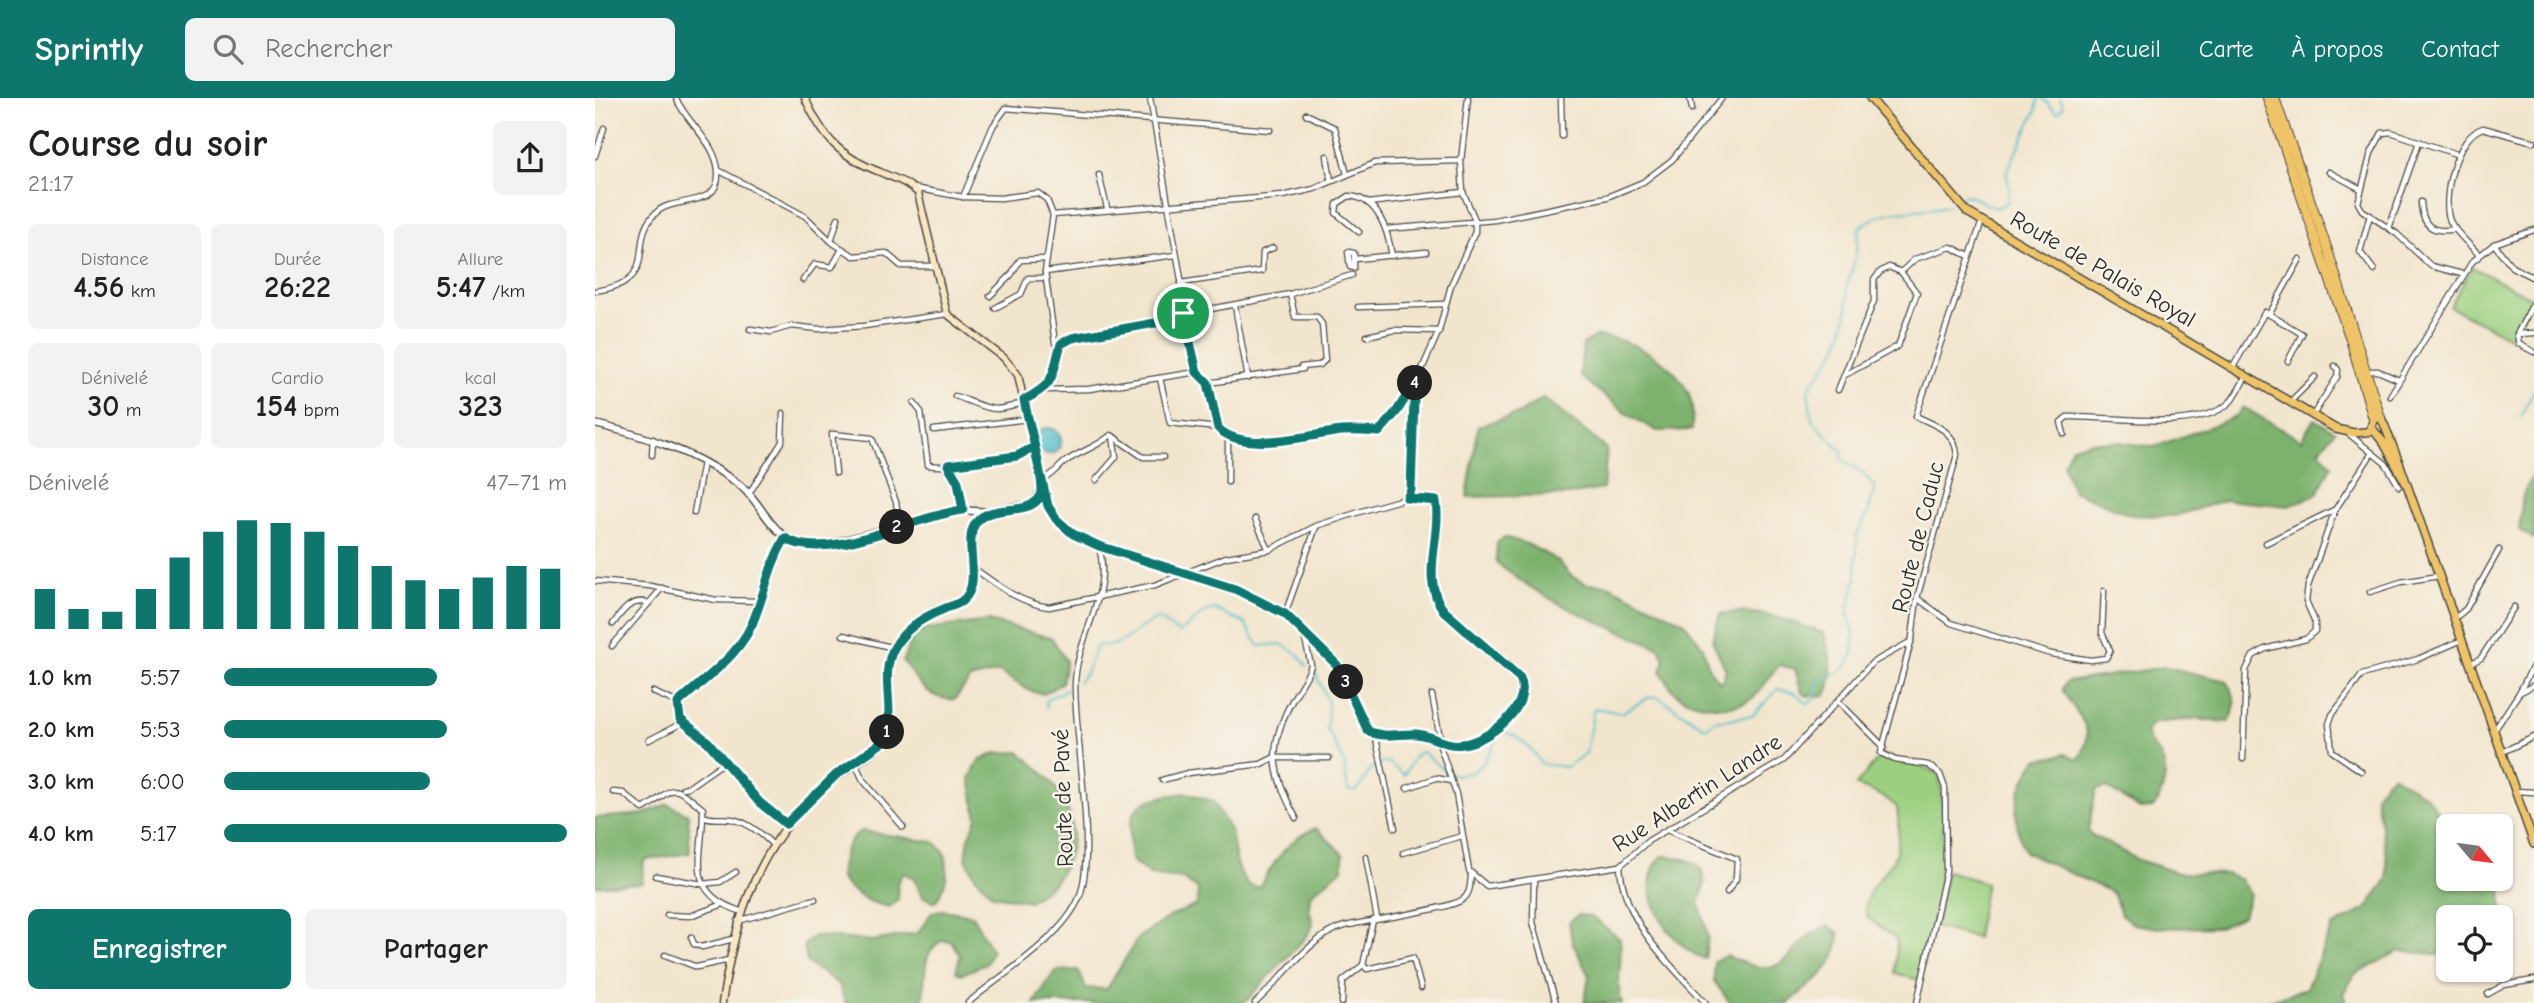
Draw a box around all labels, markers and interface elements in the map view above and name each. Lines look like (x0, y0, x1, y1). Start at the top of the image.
search box (185, 18, 675, 81)
text: Sprintly (35, 30, 143, 68)
icon: search (209, 30, 247, 68)
text: Rechercher (265, 34, 392, 64)
text: Accueil (2089, 35, 2161, 63)
text: Carte (2199, 35, 2254, 63)
text: À propos (2292, 35, 2383, 63)
text: Contact (2421, 35, 2499, 63)
button: share (493, 121, 567, 195)
text: Course du soir (28, 122, 267, 166)
text: 21:17 (28, 170, 73, 197)
street label: Route de Palais Royal (2006, 205, 2200, 333)
text: Distance (80, 248, 149, 270)
text: Durée (274, 248, 321, 270)
text: Allure (458, 248, 503, 270)
text: 4.56 (73, 270, 124, 305)
text: 26:22 (264, 270, 331, 305)
text: 5:47 (436, 270, 486, 305)
text: km (124, 280, 156, 302)
text: /km (486, 280, 525, 302)
pin (1153, 283, 1213, 343)
icon: arrive (1164, 294, 1202, 332)
pin: 4 (1397, 366, 1433, 400)
text: Dénivelé (81, 367, 148, 389)
text: Cardio (271, 367, 324, 389)
text: kcal (465, 367, 496, 389)
text: 4 (1410, 371, 1419, 393)
text: 30 (87, 389, 119, 424)
text: 154 (255, 389, 297, 424)
text: 323 (458, 389, 503, 424)
text: m (119, 399, 142, 421)
text: bpm (297, 399, 340, 421)
street label: Route de Caduc (1886, 459, 1950, 615)
text: Dénivelé (28, 469, 109, 496)
text: 47–71 m (486, 469, 567, 496)
pin: 2 (879, 510, 915, 544)
text: 2 (892, 515, 901, 537)
text: 1.0 km (28, 664, 92, 691)
text: 5:57 (140, 664, 180, 691)
pin: 3 (1329, 664, 1363, 700)
text: 3 (1341, 670, 1350, 692)
pin: 1 (869, 714, 905, 750)
text: 2.0 km (28, 716, 94, 743)
text: 5:53 (140, 716, 181, 743)
text: 1 (883, 720, 890, 742)
street label: Route de Pavé (1047, 728, 1079, 868)
street label: Rue Albertin Landre (1607, 728, 1787, 858)
text: 3.0 km (28, 768, 94, 795)
text: 6:00 (140, 768, 185, 795)
north arrow (2436, 814, 2513, 891)
map controls (2436, 814, 2513, 982)
text: 4.0 km (28, 820, 94, 847)
text: 5:17 (140, 820, 177, 847)
button: locate (2436, 905, 2513, 982)
button: Enregistrer (28, 909, 291, 989)
button: Partager (305, 909, 567, 989)

